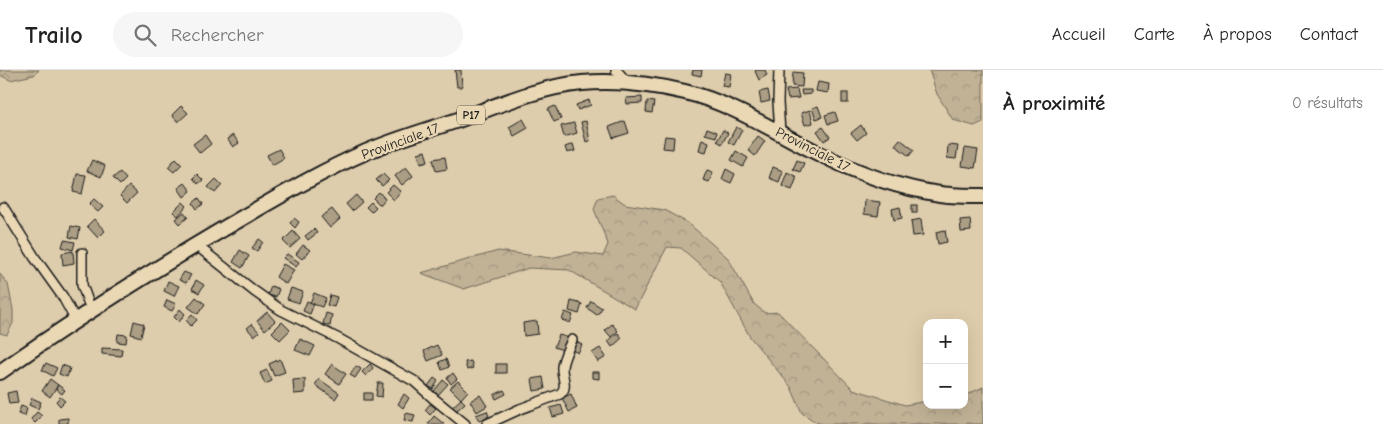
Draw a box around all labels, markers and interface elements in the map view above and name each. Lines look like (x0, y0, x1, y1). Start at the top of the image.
search box (113, 12, 463, 57)
text: Trailo (25, 21, 83, 49)
icon: search (131, 21, 159, 49)
text: Rechercher (171, 24, 263, 46)
text: Accueil (1052, 24, 1106, 45)
text: Carte (1134, 24, 1175, 45)
text: À propos (1203, 24, 1272, 45)
text: Contact (1300, 24, 1358, 45)
text: À proximité (1003, 91, 1105, 115)
text: 0 résultats (1292, 94, 1363, 112)
road number: P17 (457, 106, 485, 124)
street label: Provinciale 17 (359, 119, 442, 163)
street label: Provinciale 17 (773, 123, 853, 176)
map controls (923, 319, 968, 409)
button: + (923, 319, 968, 364)
button: − (923, 364, 968, 409)

